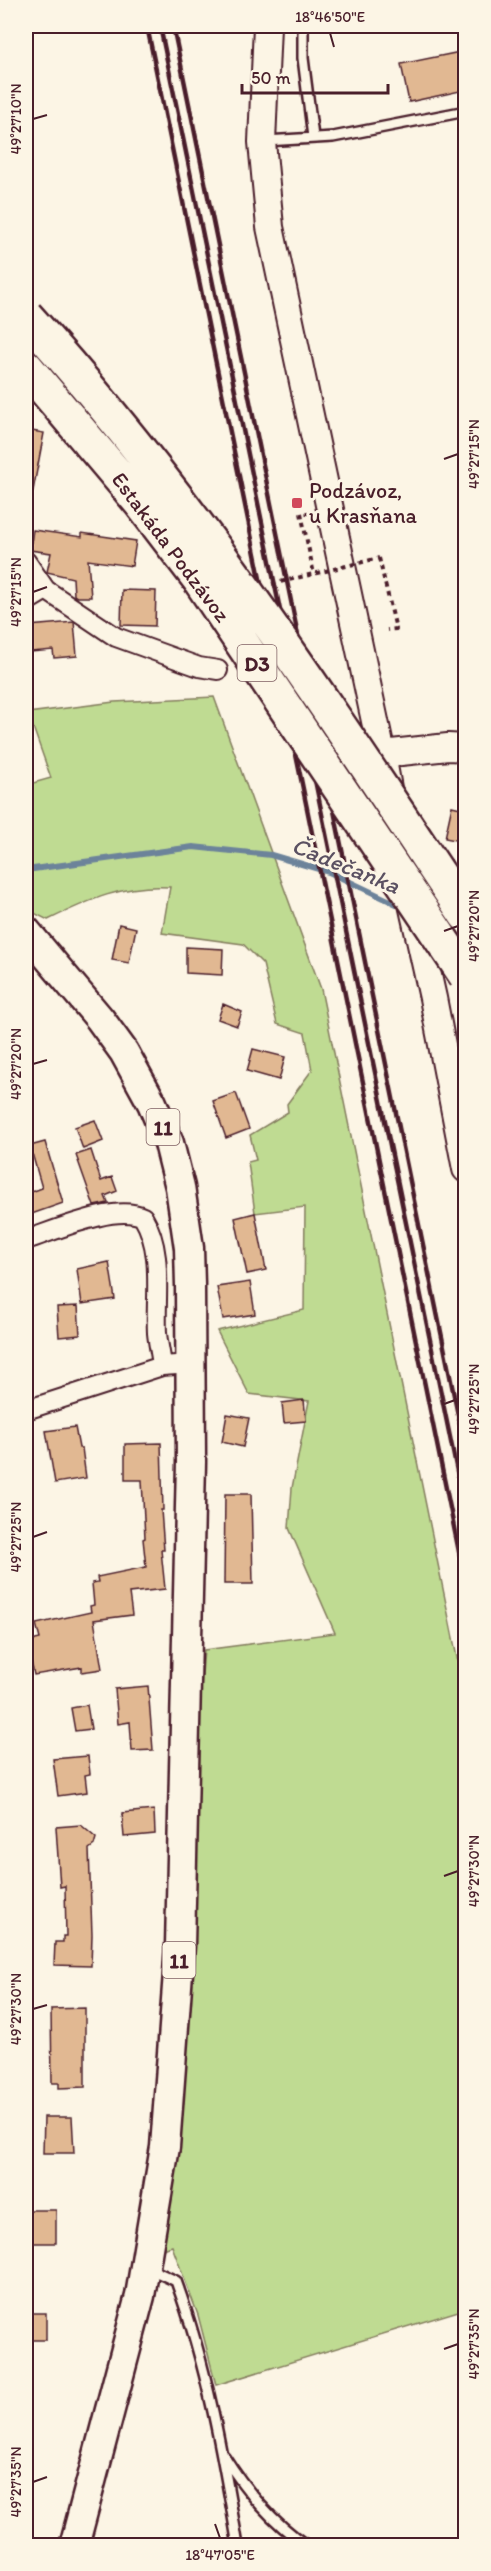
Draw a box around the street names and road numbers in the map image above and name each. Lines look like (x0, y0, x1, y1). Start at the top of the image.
street label: Estakáda Podzávoz (106, 467, 236, 627)
road number: D3 (238, 645, 276, 681)
road number: 11 (146, 1109, 180, 1145)
road number: 11 (162, 1942, 195, 1978)

